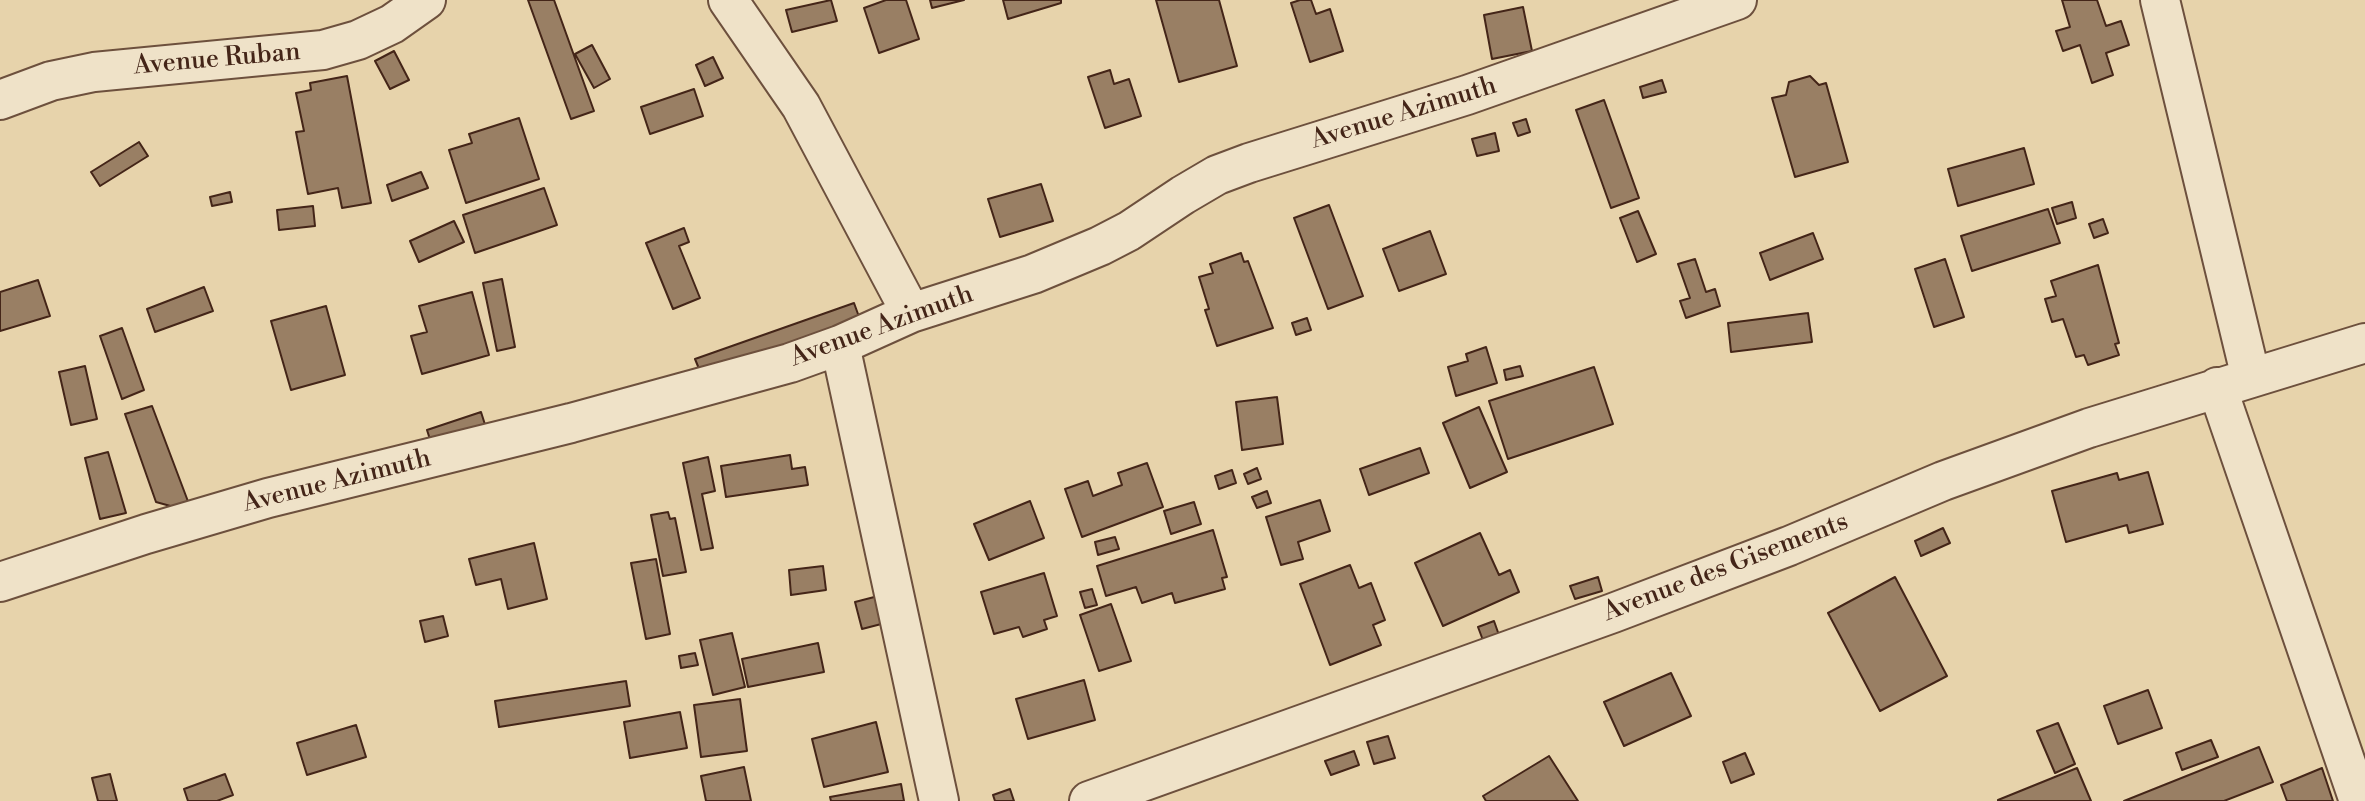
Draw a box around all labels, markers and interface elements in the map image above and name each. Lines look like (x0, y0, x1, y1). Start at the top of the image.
street label: Avenue Ruban (132, 37, 302, 83)
street label: Avenue Azimuth (1307, 71, 1501, 157)
street label: Avenue Azimuth (786, 279, 978, 375)
street label: Avenue Azimuth (240, 444, 434, 520)
street label: Avenue des Gisements (1599, 507, 1853, 629)

